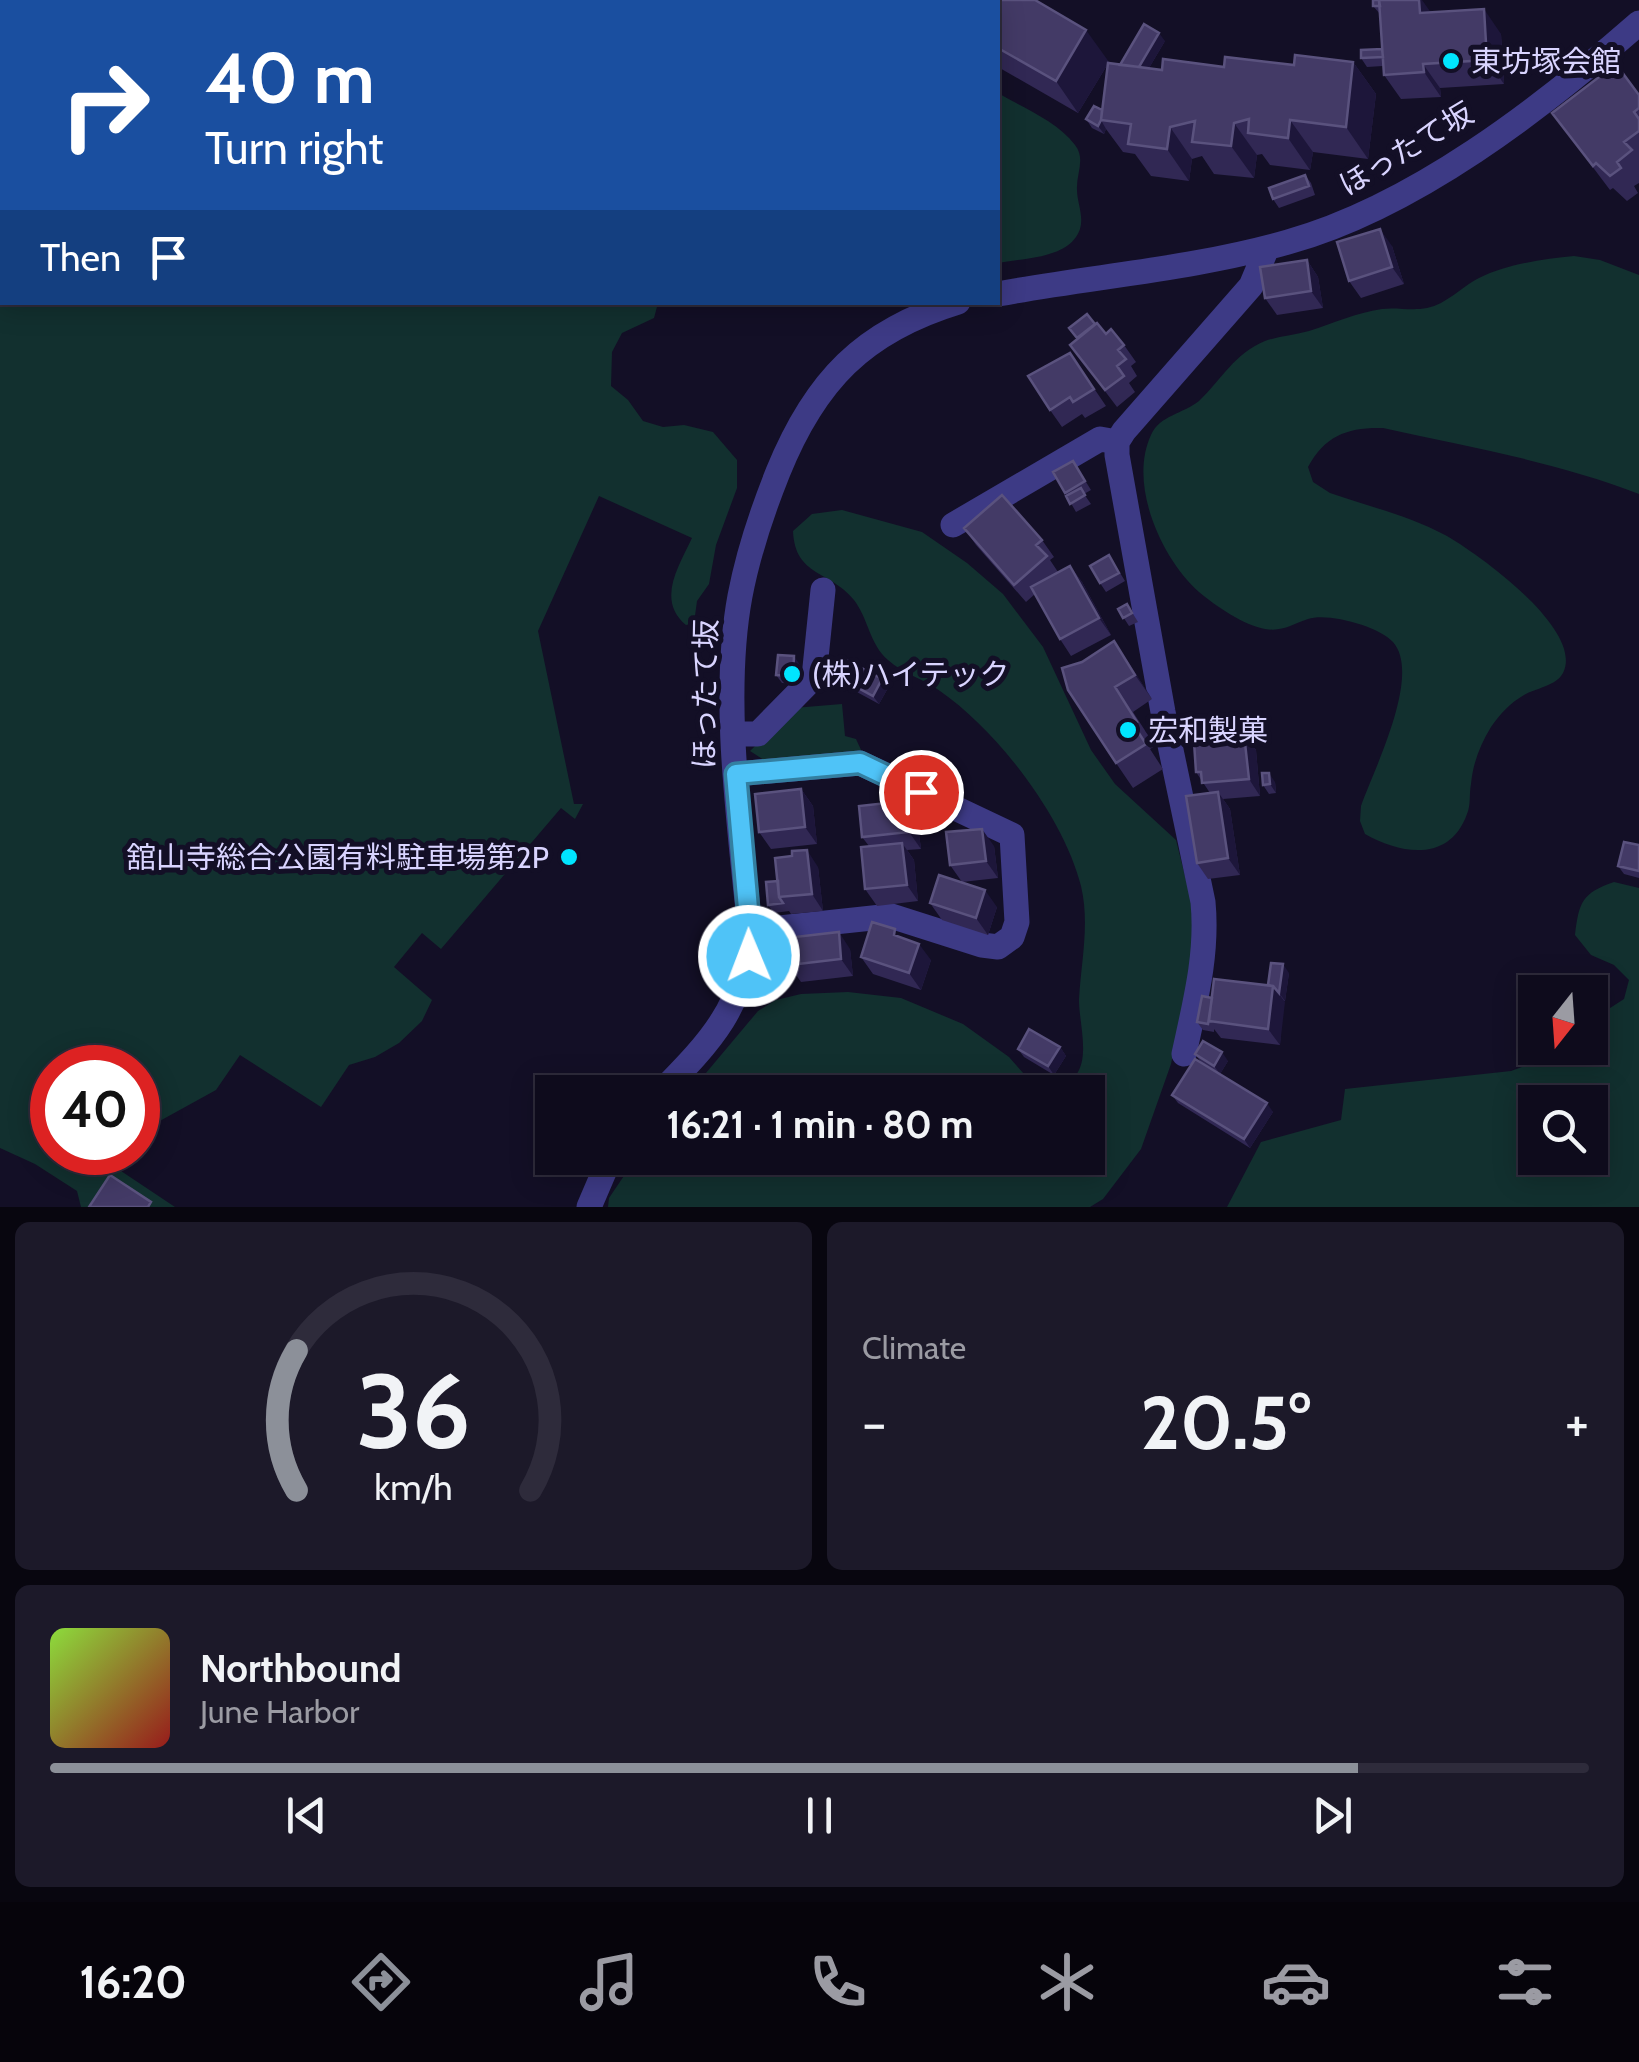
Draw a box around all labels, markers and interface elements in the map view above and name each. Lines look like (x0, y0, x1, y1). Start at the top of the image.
text: 40 m (205, 35, 374, 121)
icon: right (40, 40, 170, 170)
place label: 東坊塚会館 (1471, 43, 1621, 80)
marker: 東坊塚会館 (1440, 50, 1462, 72)
street label: ほったて坂 (1332, 95, 1480, 203)
text: Turn right (205, 121, 384, 175)
icon: arrive (141, 230, 196, 285)
text: Then (40, 234, 121, 281)
street label: ほったて坂 (685, 619, 725, 769)
place label: (株)ハイテック (812, 656, 1010, 693)
marker: (株)ハイテック (781, 663, 803, 685)
place label: 宏和製菓 (1148, 712, 1268, 749)
marker: 宏和製菓 (1117, 719, 1139, 741)
pin (879, 750, 964, 835)
icon: arrive (894, 765, 949, 820)
place label: 舘山寺総合公園有料駐車場第2P (126, 839, 549, 876)
marker: 舘山寺総合公園有料駐車場第2P (558, 846, 580, 868)
position arrow (697, 904, 801, 1008)
north arrow (1518, 975, 1608, 1065)
map controls (1518, 975, 1608, 1175)
speed limit sign: 40 (30, 1045, 160, 1175)
button: search (1518, 1085, 1608, 1175)
text: 16:21 · 1 min · 80 m (667, 1101, 973, 1148)
text: Climate (862, 1328, 966, 1367)
text: 36 (356, 1348, 471, 1474)
text: 20.5° (1140, 1377, 1311, 1468)
text: − (862, 1389, 886, 1456)
text: + (1565, 1389, 1589, 1456)
text: km/h (374, 1466, 453, 1509)
text: Northbound (200, 1645, 402, 1692)
text: June Harbor (200, 1692, 359, 1731)
icon: previous (279, 1788, 334, 1843)
icon: pause (792, 1788, 847, 1843)
icon: next (1305, 1788, 1360, 1843)
icon: directions (346, 1947, 416, 2017)
icon: music (574, 1947, 644, 2017)
icon: phone (803, 1947, 873, 2017)
icon: climate (1032, 1947, 1102, 2017)
icon: car (1261, 1947, 1331, 2017)
icon: filters (1490, 1947, 1560, 2017)
text: 16:20 (79, 1955, 187, 2009)

